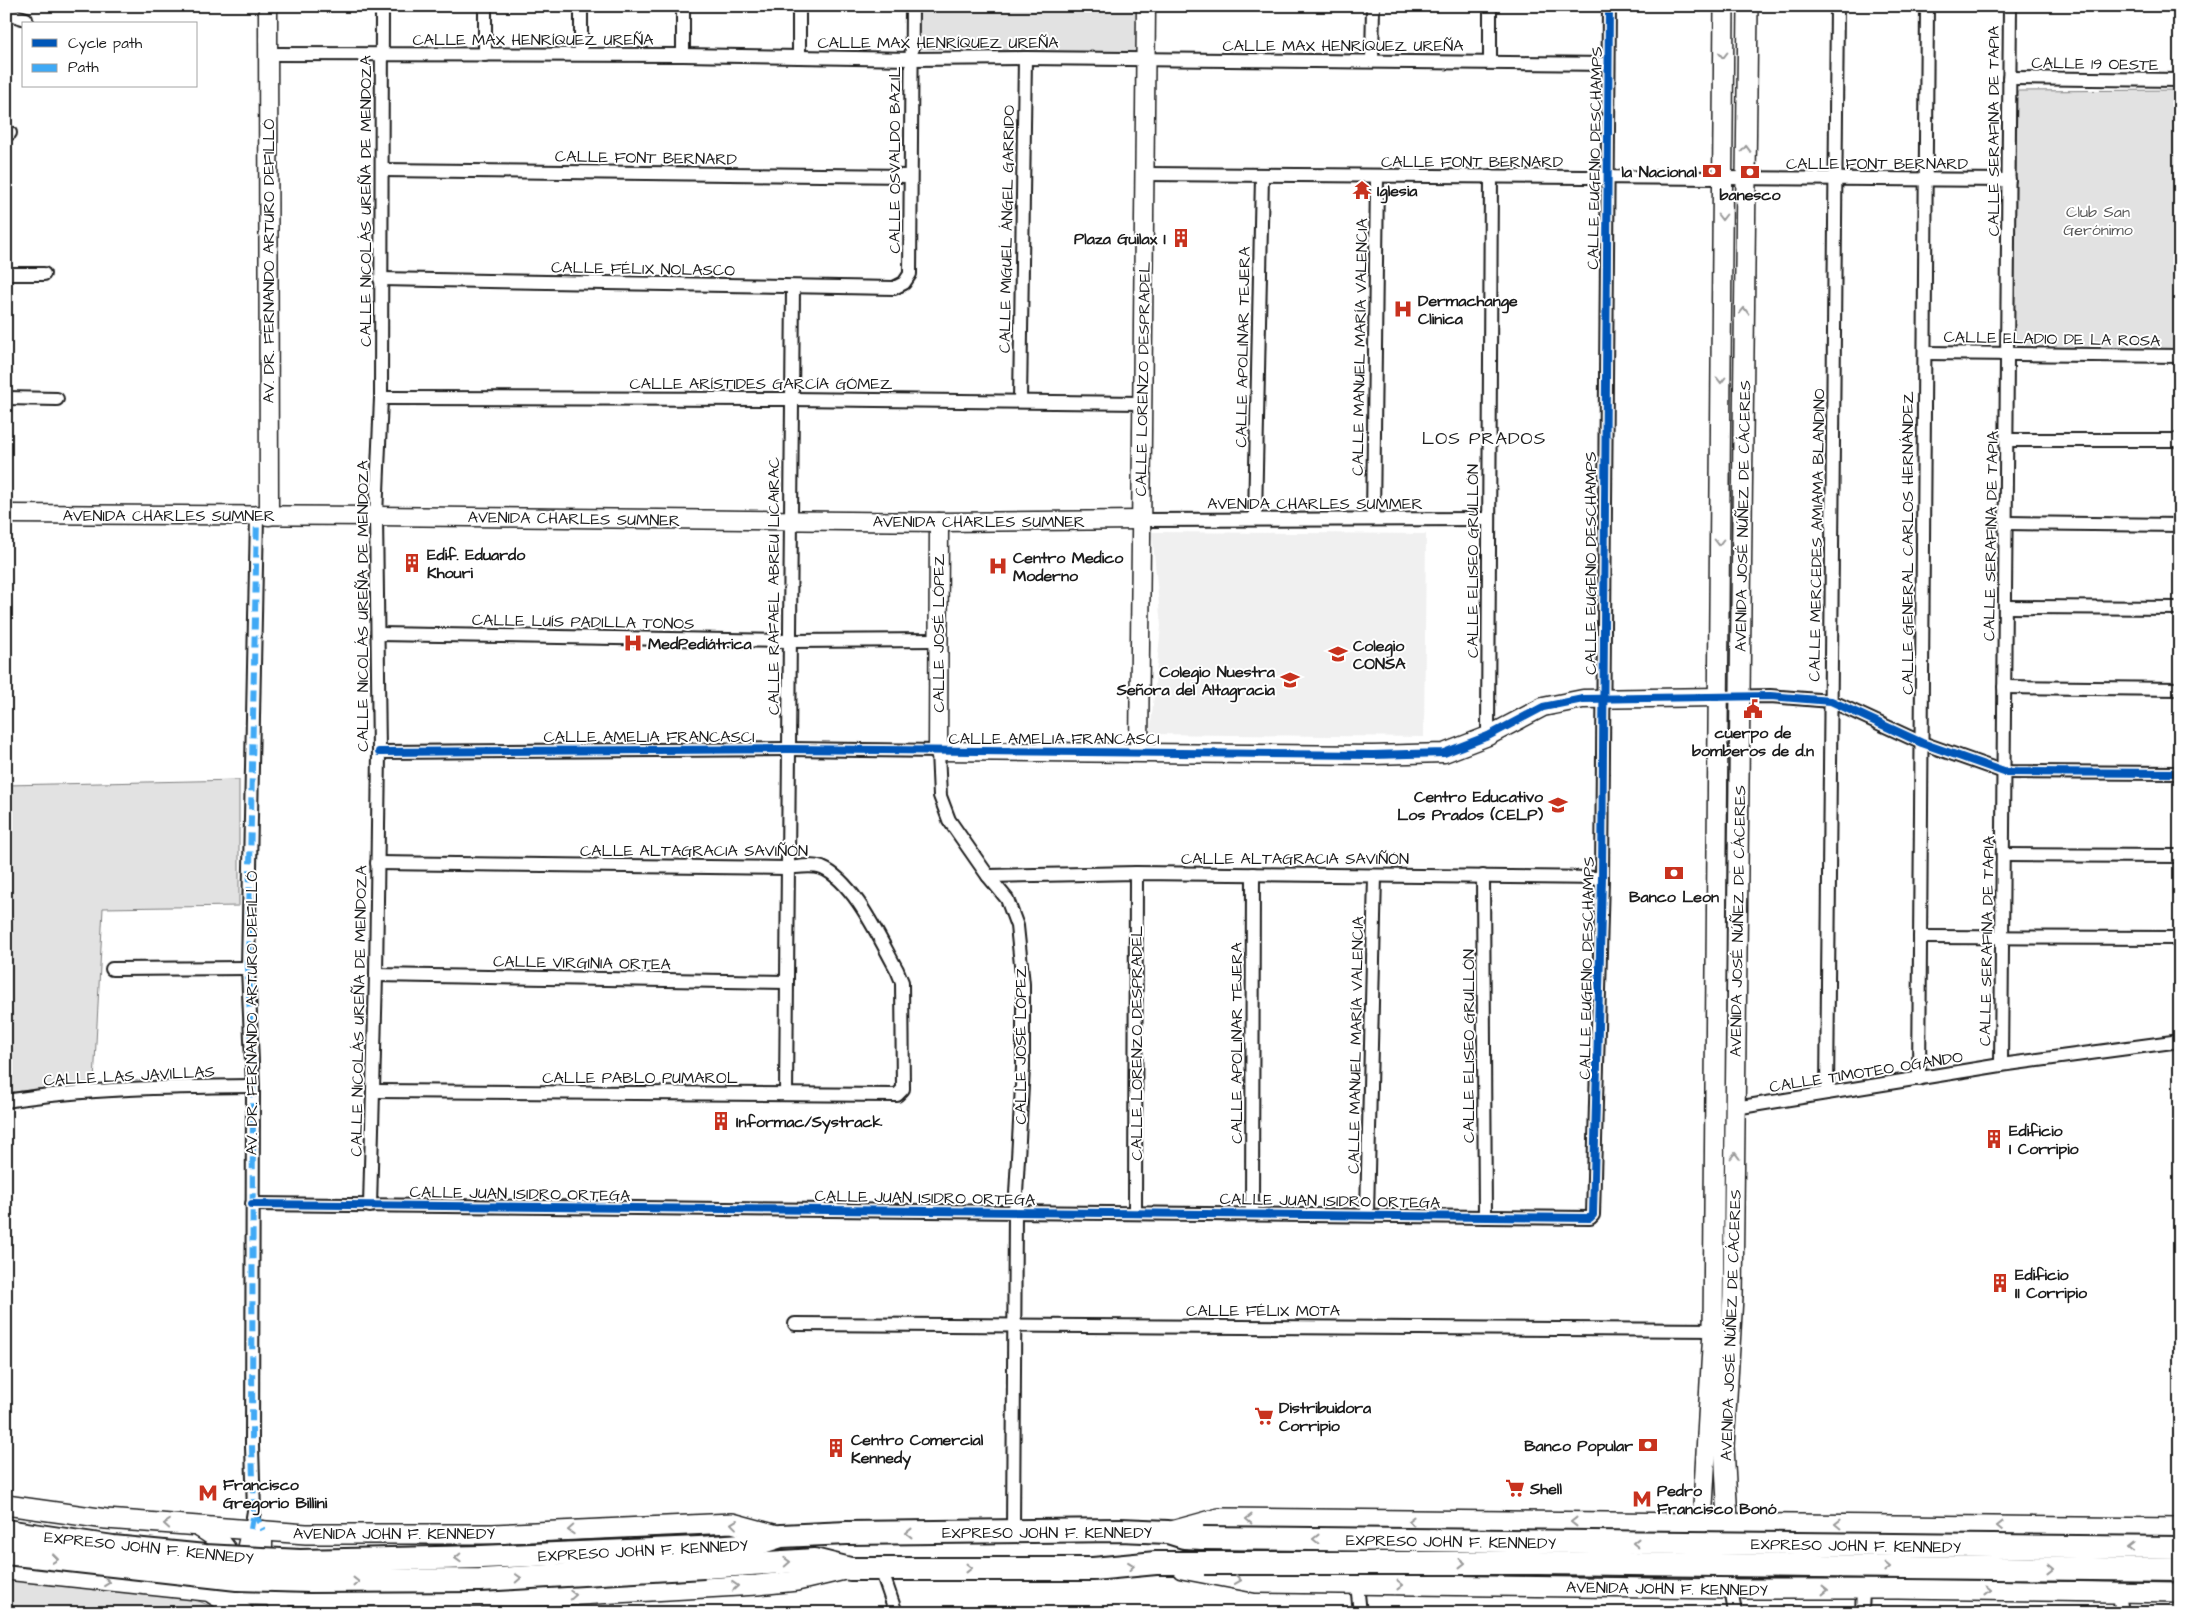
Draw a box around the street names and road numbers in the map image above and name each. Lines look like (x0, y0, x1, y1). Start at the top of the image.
street label: CALLE SERAFINA DE TAPIA (1983, 26, 2005, 236)
street label: CALLE MAX HENRÍQUEZ UREÑA (412, 29, 654, 51)
street label: CALLE MAX HENRÍQUEZ UREÑA (817, 32, 1059, 54)
street label: CALLE MAX HENRÍQUEZ UREÑA (1222, 35, 1464, 57)
street label: CALLE EUGENIO DESCHAMPS (1582, 46, 1608, 270)
street label: CALLE 19 OESTE (2031, 52, 2159, 76)
street label: CALLE NICOLÁS UREÑA DE MENDOZA (355, 55, 377, 347)
street label: CALLE OSVALDO BAZIL (884, 66, 906, 254)
street label: CALLE MIGUEL ÁNGEL GARRIDO (994, 104, 1020, 353)
street label: AV. DR. FERNANDO ARTURO DEFILLÓ (258, 118, 280, 403)
street label: CALLE FONT BERNARD (555, 145, 737, 171)
street label: CALLE FONT BERNARD (1381, 151, 1563, 173)
street label: CALLE FONT BERNARD (1786, 153, 1968, 175)
street label: CALLE MANUEL MARÍA VALENCIA (1347, 218, 1373, 476)
street label: CALLE APOLINAR TEJERA (1230, 246, 1256, 448)
street label: CALLE FÉLIX NOLASCO (551, 256, 735, 282)
street label: CALLE LORENZO DESPRADEL (1130, 261, 1156, 497)
street label: CALLE ELADIO DE LA ROSA (1943, 326, 2161, 352)
street label: CALLE ARÍSTIDES GARCÍA GÓMEZ (629, 373, 893, 395)
street label: AVENIDA JOSÉ NÚÑEZ DE CÁCERES (1730, 380, 1756, 652)
street label: CALLE MERCEDES AMIAMA BLANDINO (1803, 388, 1831, 682)
street label: CALLE GENERAL CARLOS HERNÁNDEZ (1897, 391, 1919, 695)
street label: CALLE SERAFINA DE TAPIA (1978, 431, 2004, 641)
street label: CALLE EUGENIO DESCHAMPS (1580, 451, 1602, 675)
street label: CALLE RAFAEL ABREU LICAIRAC (763, 457, 785, 715)
street label: CALLE NICOLÁS UREÑA DE MENDOZA (352, 460, 374, 752)
street label: CALLE ELISEO GRULLÓN (1462, 464, 1484, 658)
street label: AVENIDA CHARLES SUMMER (1207, 493, 1423, 515)
street label: AVENIDA CHARLES SUMNER (63, 505, 275, 527)
street label: AVENIDA CHARLES SUMNER (468, 506, 680, 532)
street label: AVENIDA CHARLES SUMNER (873, 511, 1085, 533)
street label: CALLE JOSÉ LÓPEZ (928, 553, 950, 712)
street label: CALLE LUÍS PADILLA TONOS (472, 609, 694, 635)
street label: CALLE AMELIA FRANCASCI (543, 726, 755, 748)
street label: CALLE AMELIA FRANCASCI (948, 728, 1160, 750)
street label: AVENIDA JOSÉ NÚÑEZ DE CÁCERES (1725, 785, 1751, 1057)
street label: CALLE SERAFINA DE TAPIA (1974, 836, 2000, 1046)
street label: CALLE ALTAGRACIA SAVIÑÓN (580, 840, 808, 862)
street label: CALLE ALTAGRACIA SAVIÑÓN (1181, 848, 1409, 870)
street label: CALLE EUGENIO DESCHAMPS (1574, 856, 1600, 1080)
street label: CALLE NICOLÁS UREÑA DE MENDOZA (345, 865, 373, 1157)
street label: AV. DR. FERNANDO ARTURO DEFILLÓ (241, 870, 263, 1155)
street label: CALLE MANUEL MARÍA VALENCIA (1343, 916, 1369, 1174)
street label: CALLE LORENZO DESPRADEL (1126, 926, 1148, 1160)
street label: CALLE APOLINAR TEJERA (1226, 942, 1248, 1144)
street label: CALLE ELISEO GRULLÓN (1458, 949, 1480, 1143)
street label: CALLE VIRGINIA ORTEA (493, 950, 671, 976)
street label: CALLE JOSÉ LÓPEZ (1010, 965, 1032, 1124)
street label: CALLE TIMOTEO OGANDO (1768, 1046, 1965, 1098)
street label: CALLE LAS JAVILLAS (43, 1061, 215, 1091)
street label: CALLE PABLO PUMAROL (542, 1067, 738, 1089)
street label: CALLE JUAN ISIDRO ORTEGA (409, 1181, 630, 1207)
street label: CALLE JUAN ISIDRO ORTEGA (814, 1185, 1035, 1211)
street label: CALLE JUAN ISIDRO ORTEGA (1219, 1188, 1440, 1214)
street label: AVENIDA JOSÉ NÚÑEZ DE CÁCERES (1715, 1189, 1747, 1461)
street label: CALLE FÉLIX MOTA (1186, 1300, 1340, 1322)
street label: EXPRESO JOHN F. KENNEDY (942, 1522, 1153, 1544)
street label: AVENIDA JOHN F. KENNEDY (293, 1523, 495, 1545)
street label: EXPRESO JOHN F. KENNEDY (43, 1526, 255, 1570)
street label: EXPRESO JOHN F. KENNEDY (1346, 1529, 1557, 1555)
street label: EXPRESO JOHN F. KENNEDY (1751, 1533, 1962, 1559)
street label: EXPRESO JOHN F. KENNEDY (538, 1534, 749, 1567)
street label: AVENIDA JOHN F. KENNEDY (1566, 1576, 1769, 1602)

